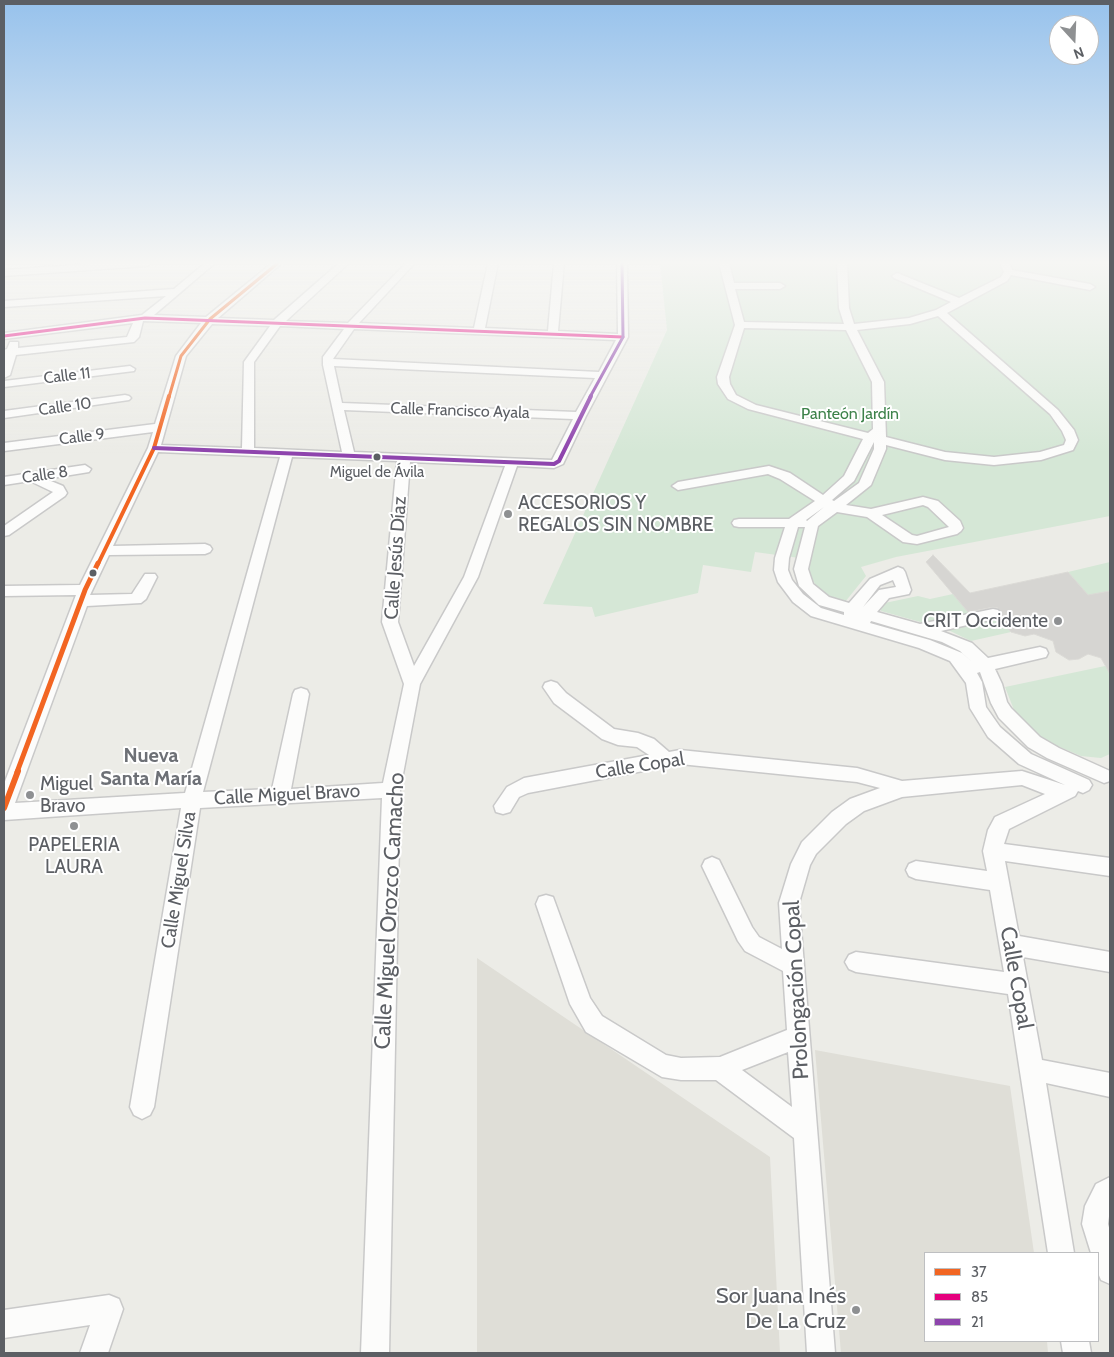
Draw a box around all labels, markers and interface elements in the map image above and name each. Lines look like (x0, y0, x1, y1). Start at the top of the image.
north arrow (1049, 15, 1099, 65)
text: N (1071, 43, 1087, 63)
street label: Calle 11 (42, 364, 92, 388)
street label: Calle 10 (37, 394, 93, 420)
street label: Calle Francisco Ayala (390, 399, 530, 423)
park label: Panteón Jardín (801, 404, 899, 424)
street label: Calle 9 (58, 425, 106, 449)
marker: Miguel de Ávila (372, 452, 382, 462)
street label: Calle 8 (21, 462, 69, 488)
place label: Miguel de Ávila (330, 464, 424, 482)
place label: ACCESORIOS Y REGALOS SIN NOMBRE (518, 492, 713, 536)
street label: Calle Jesús Díaz (380, 495, 412, 621)
marker: ACCESORIOS Y REGALOS SIN NOMBRE (502, 508, 514, 520)
unlabelled marker (88, 568, 98, 578)
place label: CRIT Occidente (923, 610, 1048, 632)
marker: CRIT Occidente (1052, 615, 1064, 627)
district label: Nueva Santa María (100, 744, 202, 791)
street label: Calle Copal (594, 748, 686, 784)
street label: Calle Miguel Orozco Camacho (370, 772, 410, 1050)
place label: Miguel Bravo (40, 773, 93, 817)
street label: Calle Miguel Bravo (213, 780, 361, 810)
marker: Miguel Bravo (24, 789, 36, 801)
street label: Calle Miguel Silva (157, 810, 201, 950)
marker: PAPELERIA LAURA (68, 820, 80, 832)
place label: PAPELERIA LAURA (28, 834, 120, 878)
street label: Prolongación Copal (779, 900, 815, 1080)
street label: Calle Copal (994, 925, 1038, 1031)
legend (924, 1252, 1099, 1342)
text: 37 (971, 1263, 987, 1281)
place label: Sor Juana Inés De La Cruz (716, 1284, 846, 1335)
text: 85 (971, 1288, 988, 1306)
marker: Sor Juana Inés De La Cruz (850, 1304, 862, 1316)
text: 21 (971, 1313, 984, 1331)

